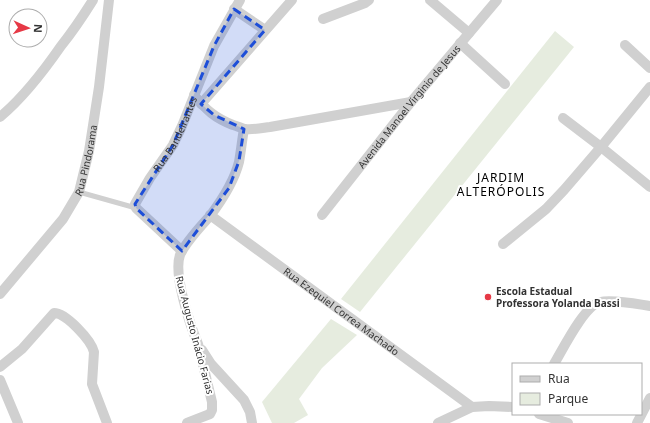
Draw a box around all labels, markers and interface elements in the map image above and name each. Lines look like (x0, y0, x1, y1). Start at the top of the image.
north arrow (8, 8, 48, 48)
text: N (31, 24, 46, 33)
street label: Avenida Manoel Virginio de Jesus (354, 42, 463, 171)
street label: Rua Bandeirantes (150, 94, 200, 174)
street label: Rua Pindorama (71, 124, 100, 199)
district label: JARDIM ALTERÓPOLIS (457, 169, 545, 200)
street label: Rua Ezequiel Correa Machado (281, 264, 402, 358)
street label: Rua Augusto Inácio Farias (172, 274, 218, 396)
place label: Escola Estadual Professora Yolanda Bassi (496, 284, 620, 310)
marker: Escola Estadual Professora Yolanda Bassi (483, 292, 493, 302)
legend (512, 363, 642, 415)
text: Rua (548, 370, 570, 387)
text: Parque (548, 390, 589, 407)

